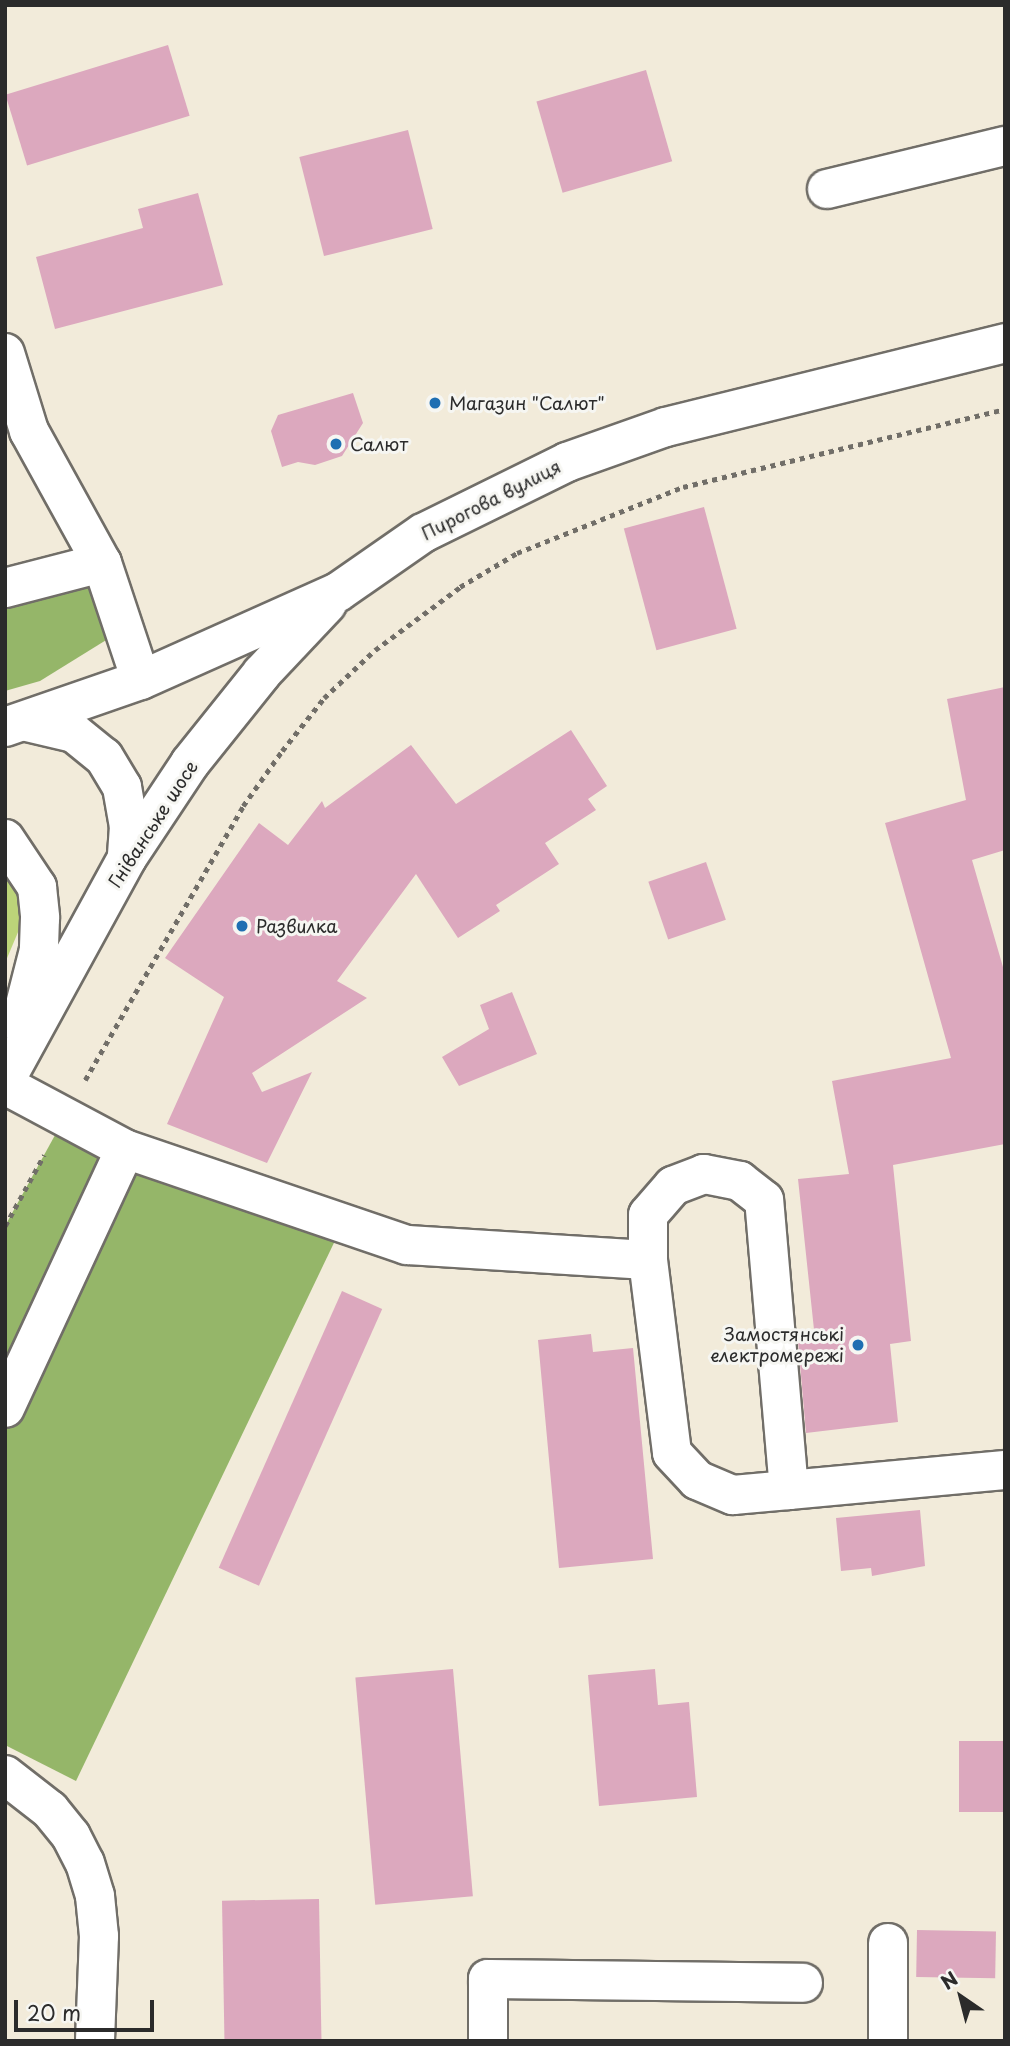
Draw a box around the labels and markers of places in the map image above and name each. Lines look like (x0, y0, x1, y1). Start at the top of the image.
place label: Магазин "Салют" (449, 392, 605, 414)
marker: Магазин "Салют" (427, 395, 443, 411)
place label: Салют (350, 433, 408, 455)
marker: Салют (328, 436, 344, 452)
place label: Развилка (256, 915, 338, 937)
marker: Развилка (234, 918, 250, 934)
place label: Замостянські електромережі (710, 1324, 844, 1366)
marker: Замостянські електромережі (850, 1337, 866, 1353)

